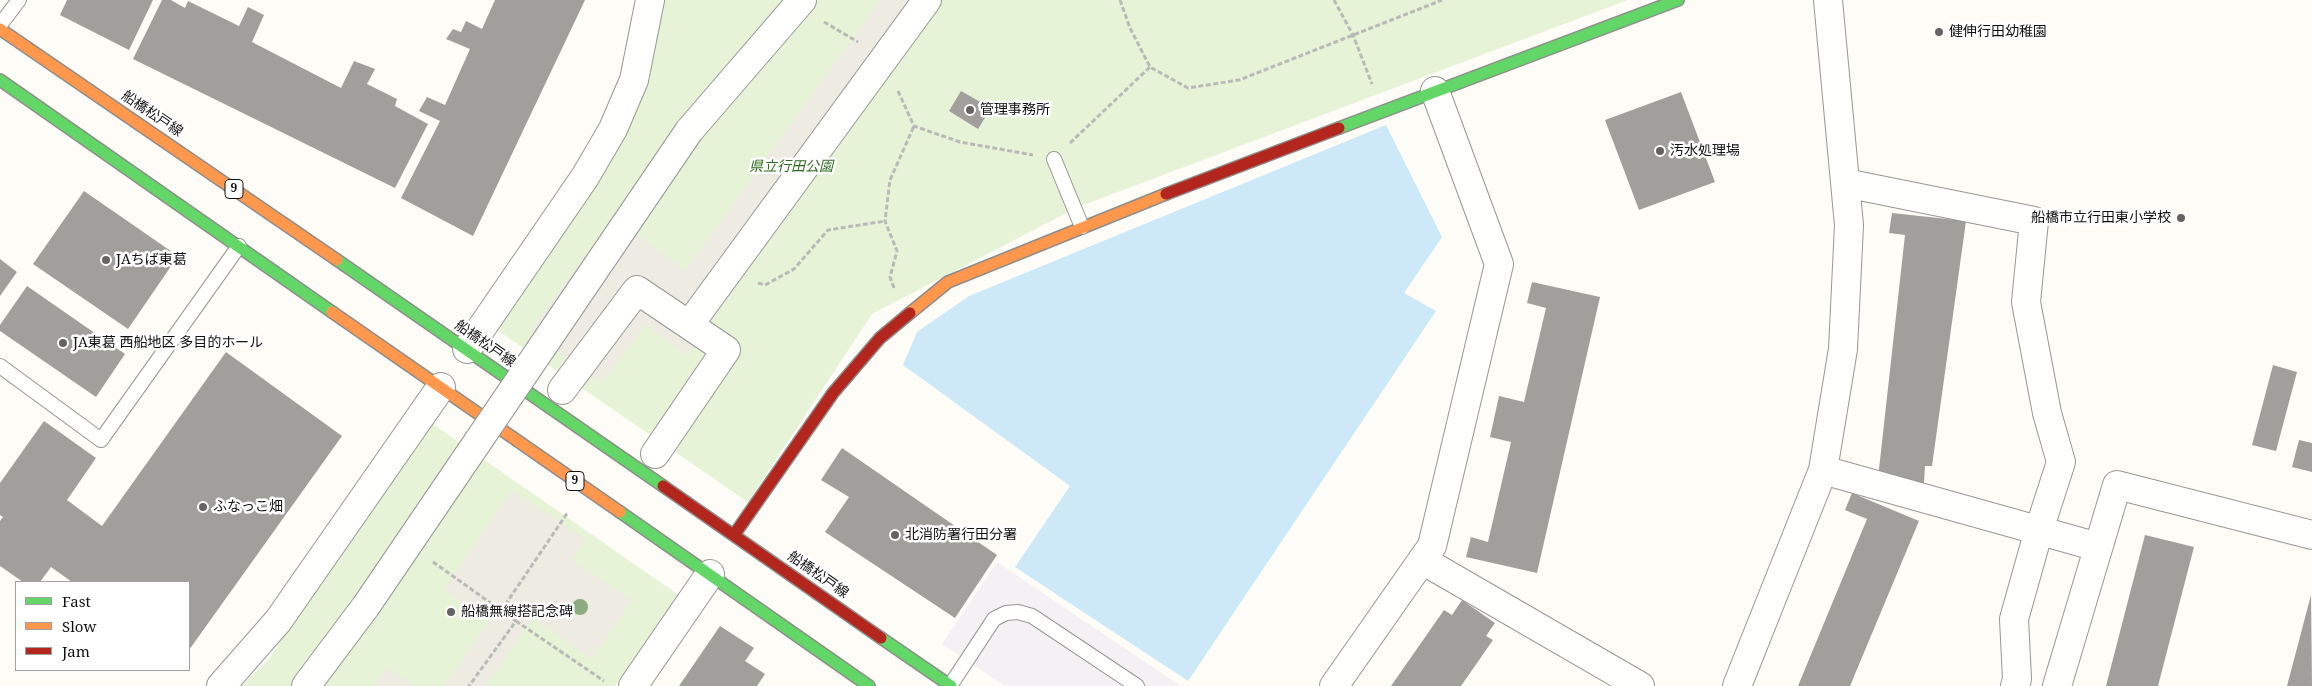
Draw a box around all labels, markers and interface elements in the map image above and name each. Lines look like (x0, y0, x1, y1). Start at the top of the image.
place label: 健伸行田幼稚園 (1949, 24, 2047, 40)
marker: 健伸行田幼稚園 (1933, 26, 1945, 38)
street label: 船橋松戸線 (118, 87, 186, 141)
place label: 管理事務所 (980, 102, 1050, 118)
marker: 管理事務所 (964, 104, 976, 116)
place label: 汚水処理場 (1670, 143, 1740, 159)
marker: 汚水処理場 (1654, 145, 1666, 157)
park label: 県立行田公園 (749, 159, 833, 175)
road number: 9 (225, 180, 243, 198)
place label: 船橋市立行田東小学校 (2031, 210, 2171, 226)
marker: 船橋市立行田東小学校 (2175, 212, 2187, 224)
place label: JAちば東葛 (116, 252, 187, 268)
marker: JAちば東葛 (100, 254, 112, 266)
street label: 船橋松戸線 (452, 317, 518, 371)
place label: JA東葛 西船地区 多目的ホール (73, 335, 263, 351)
marker: JA東葛 西船地区 多目的ホール (57, 337, 69, 349)
road number: 9 (566, 472, 584, 491)
place label: ふなっこ畑 (213, 499, 283, 515)
marker: ふなっこ畑 (197, 501, 209, 513)
place label: 北消防署行田分署 (905, 527, 1017, 543)
marker: 北消防署行田分署 (889, 529, 901, 541)
street label: 船橋松戸線 (785, 548, 851, 602)
legend (15, 581, 190, 671)
text: Fast (62, 591, 91, 611)
place label: 船橋無線搭記念碑 (461, 604, 573, 620)
marker: 船橋無線搭記念碑 (445, 606, 457, 618)
text: Slow (62, 616, 96, 636)
text: Jam (62, 641, 90, 661)

